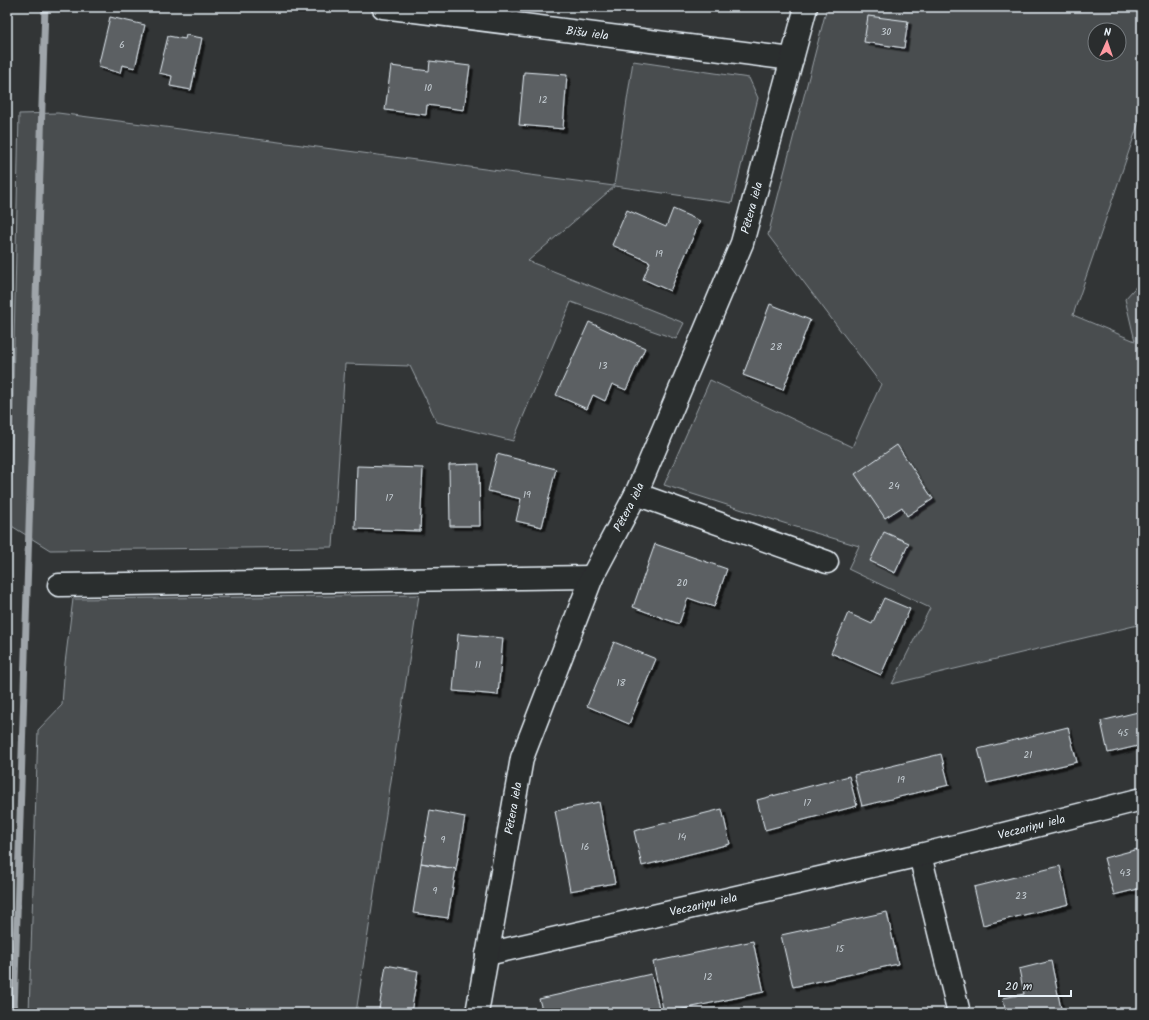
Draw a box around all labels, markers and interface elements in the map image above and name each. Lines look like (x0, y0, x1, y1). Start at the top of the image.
street label: Bišu iela (565, 21, 610, 45)
north arrow (1087, 22, 1127, 62)
house number: 30 (881, 24, 891, 40)
text: N (1104, 24, 1111, 42)
house number: 6 (119, 37, 125, 53)
house number: 10 (424, 80, 432, 96)
house number: 12 (539, 92, 548, 108)
street label: Pētera iela (735, 179, 768, 236)
house number: 19 (655, 246, 663, 262)
house number: 28 (770, 339, 783, 355)
house number: 13 (599, 358, 608, 374)
house number: 24 (888, 478, 900, 494)
street label: Pētera iela (608, 479, 649, 535)
house number: 19 (523, 487, 531, 503)
house number: 17 (385, 490, 393, 506)
house number: 20 (677, 575, 687, 591)
house number: 11 (475, 657, 481, 673)
house number: 18 (616, 675, 627, 691)
house number: 45 (1118, 725, 1129, 741)
house number: 21 (1024, 747, 1032, 763)
house number: 19 (897, 772, 905, 788)
street label: Pētera iela (499, 780, 527, 836)
house number: 17 (803, 795, 811, 811)
street label: Veczariņu iela (996, 809, 1067, 845)
house number: 14 (678, 829, 687, 845)
house number: 9 (441, 832, 446, 848)
house number: 16 (581, 839, 589, 855)
house number: 43 (1119, 865, 1131, 881)
house number: 9 (433, 883, 438, 899)
street label: Veczariņu iela (668, 888, 739, 921)
house number: 23 (1015, 888, 1027, 904)
house number: 15 (836, 941, 845, 957)
house number: 12 (704, 969, 713, 985)
scale bar (999, 972, 1071, 998)
text: 20 m (1005, 977, 1033, 996)

